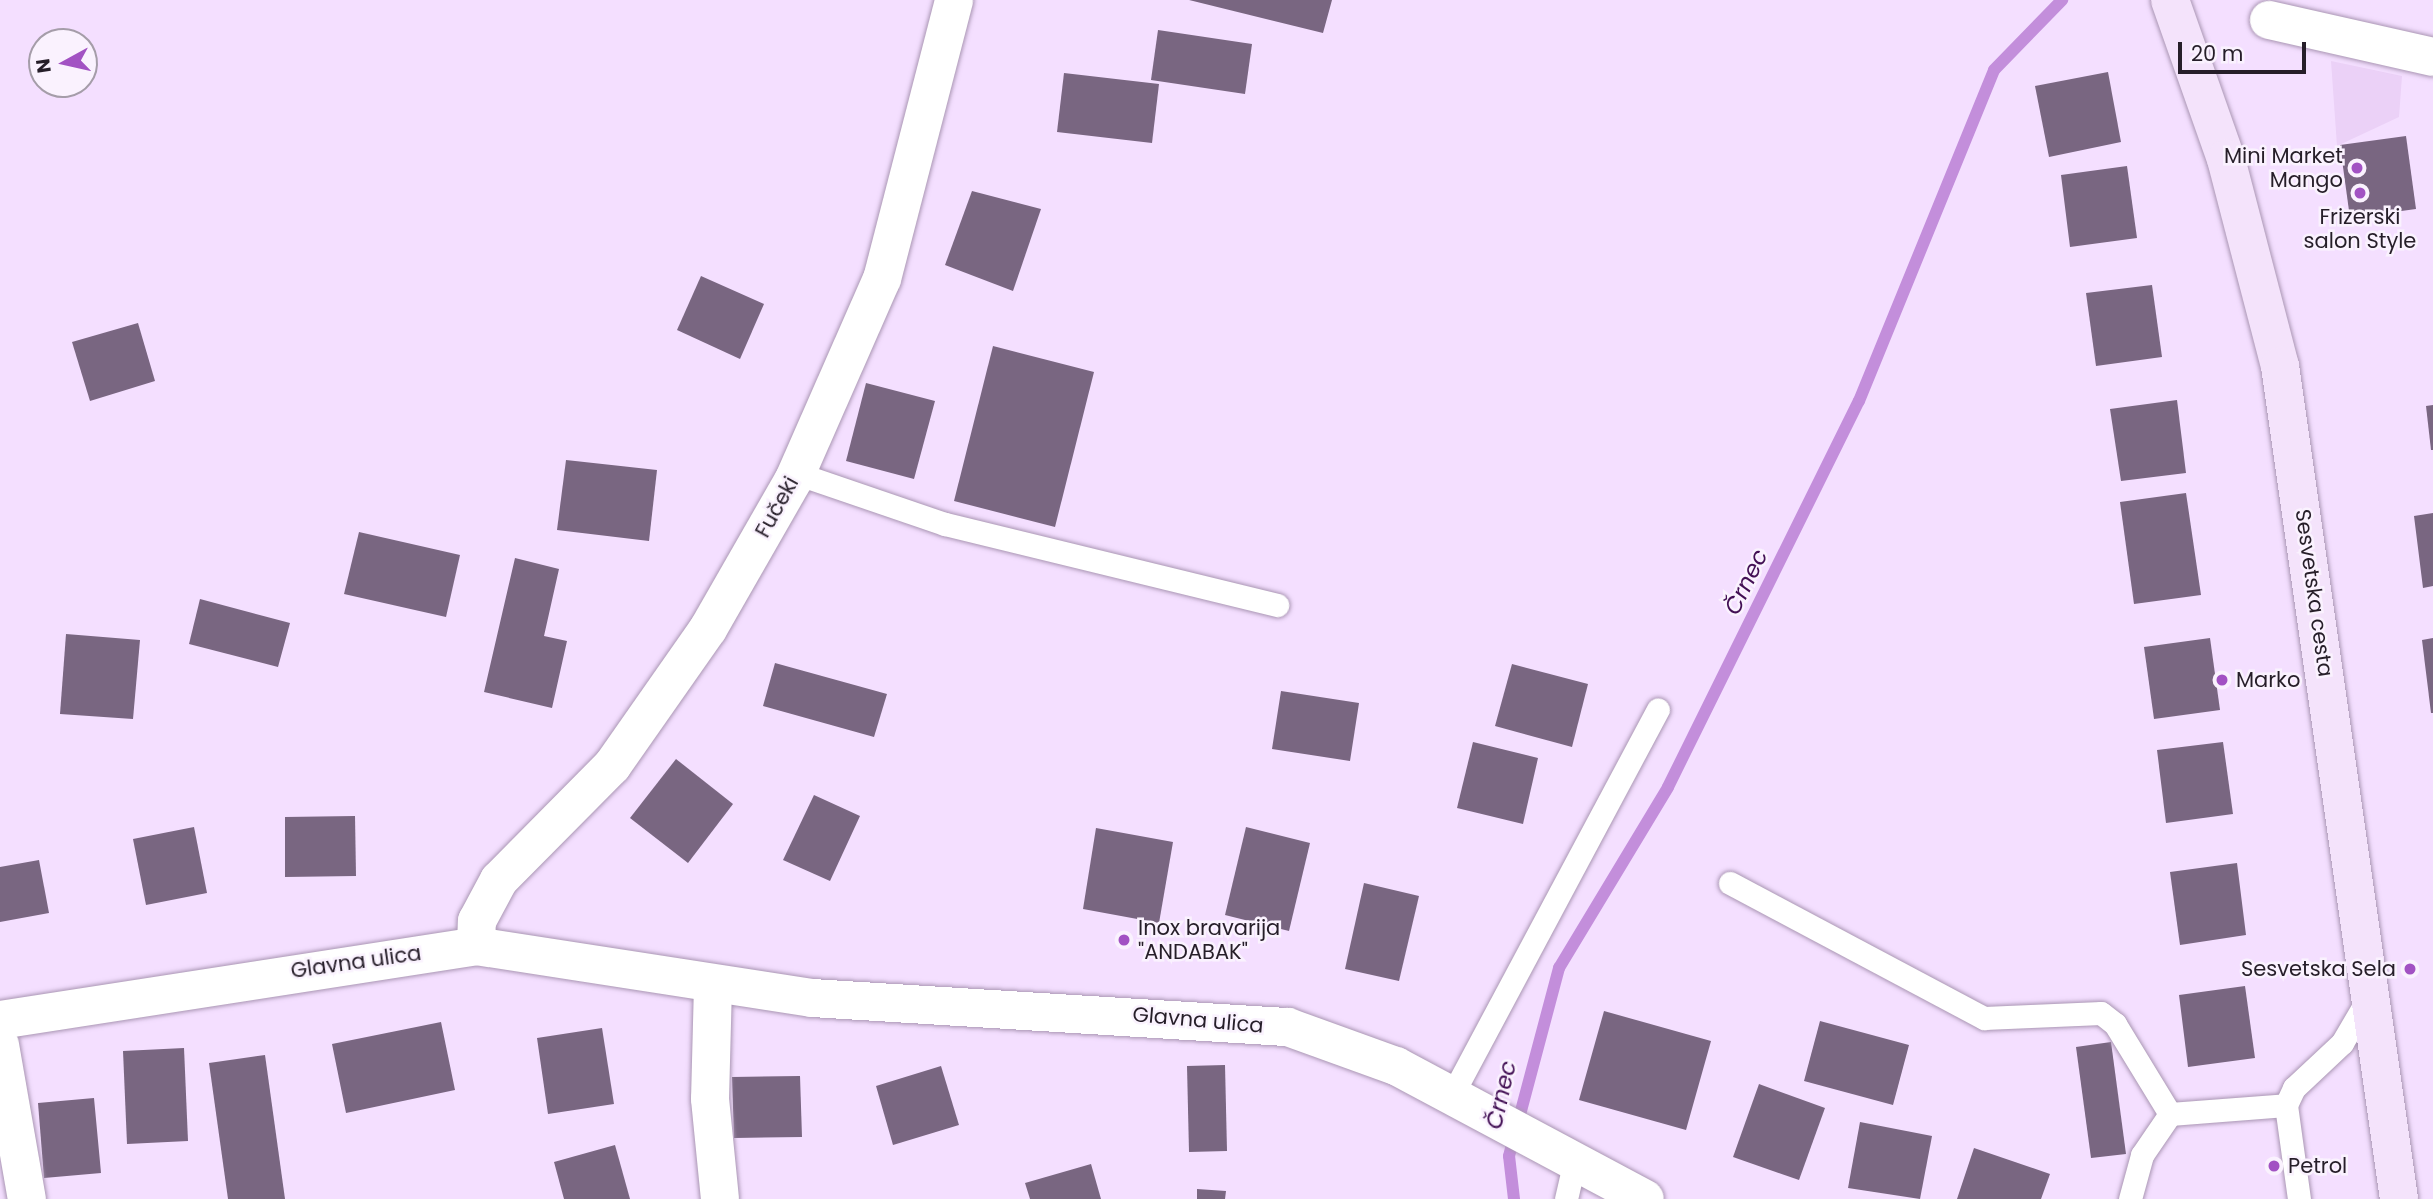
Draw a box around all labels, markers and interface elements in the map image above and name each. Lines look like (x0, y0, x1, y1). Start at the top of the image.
north arrow (28, 28, 98, 98)
scale bar (2181, 28, 2309, 72)
text: 20 m (2191, 39, 2244, 68)
text: N (29, 57, 58, 75)
place label: Mini Market Mango (2224, 143, 2343, 193)
marker: Mini Market Mango (2349, 160, 2365, 176)
marker: Frizerski salon Style (2352, 185, 2368, 201)
place label: Frizerski salon Style (2304, 204, 2416, 254)
street label: Fučeki (750, 472, 804, 542)
street label: Sesvetska cesta (2290, 508, 2338, 678)
water label: Črnec (1718, 545, 1774, 619)
place label: Marko (2236, 667, 2300, 693)
marker: Marko (2214, 672, 2230, 688)
place label: Inox bravarija "ANDABAK" (1138, 915, 1280, 965)
marker: Inox bravarija "ANDABAK" (1116, 932, 1132, 948)
street label: Glavna ulica (289, 940, 423, 984)
place label: Sesvetska Sela (2241, 956, 2396, 982)
marker: Sesvetska Sela (2402, 961, 2418, 977)
street label: Glavna ulica (1131, 1002, 1265, 1038)
water label: Črnec (1480, 1058, 1522, 1132)
place label: Petrol (2288, 1153, 2347, 1179)
marker: Petrol (2266, 1158, 2282, 1174)

